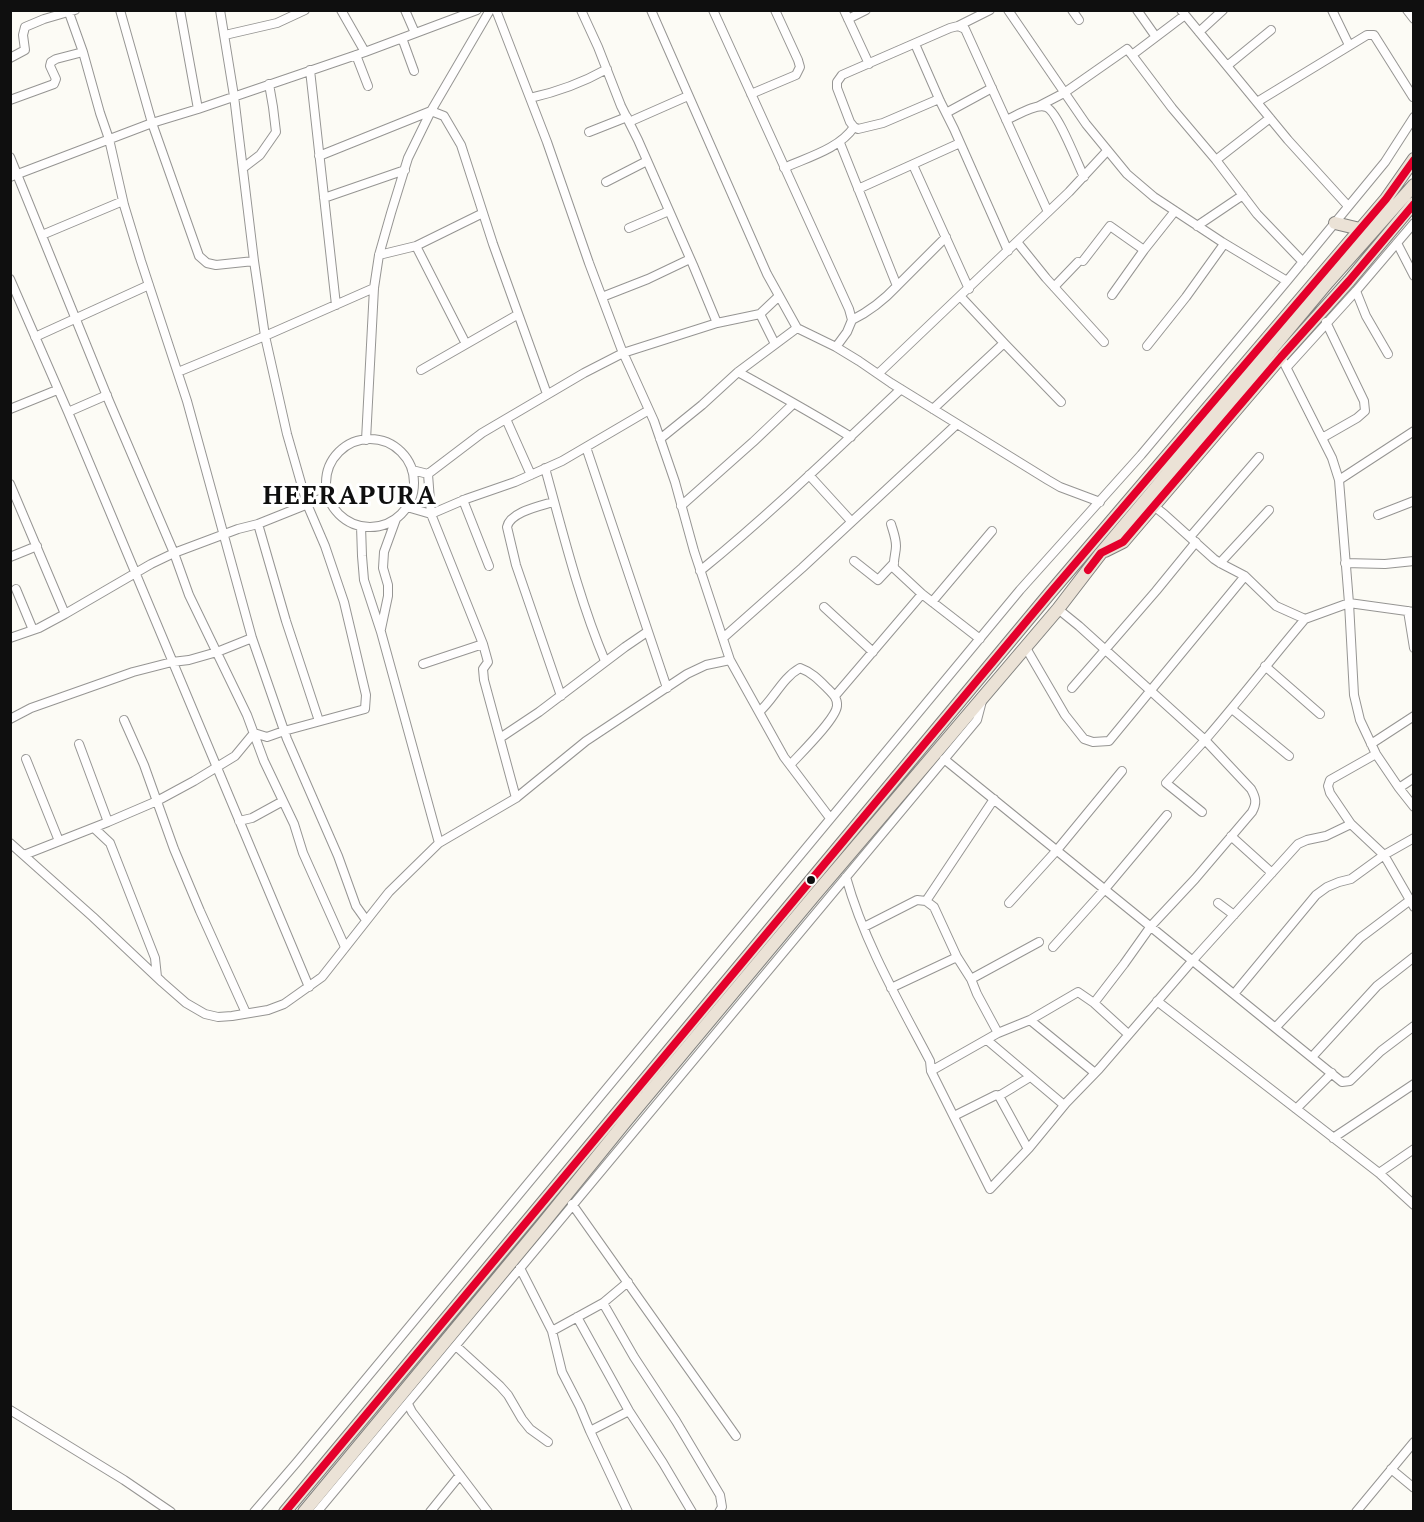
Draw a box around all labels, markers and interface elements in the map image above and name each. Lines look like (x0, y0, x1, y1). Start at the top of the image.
district label: HEERAPURA (263, 481, 437, 513)
unlabelled marker (805, 874, 817, 886)

